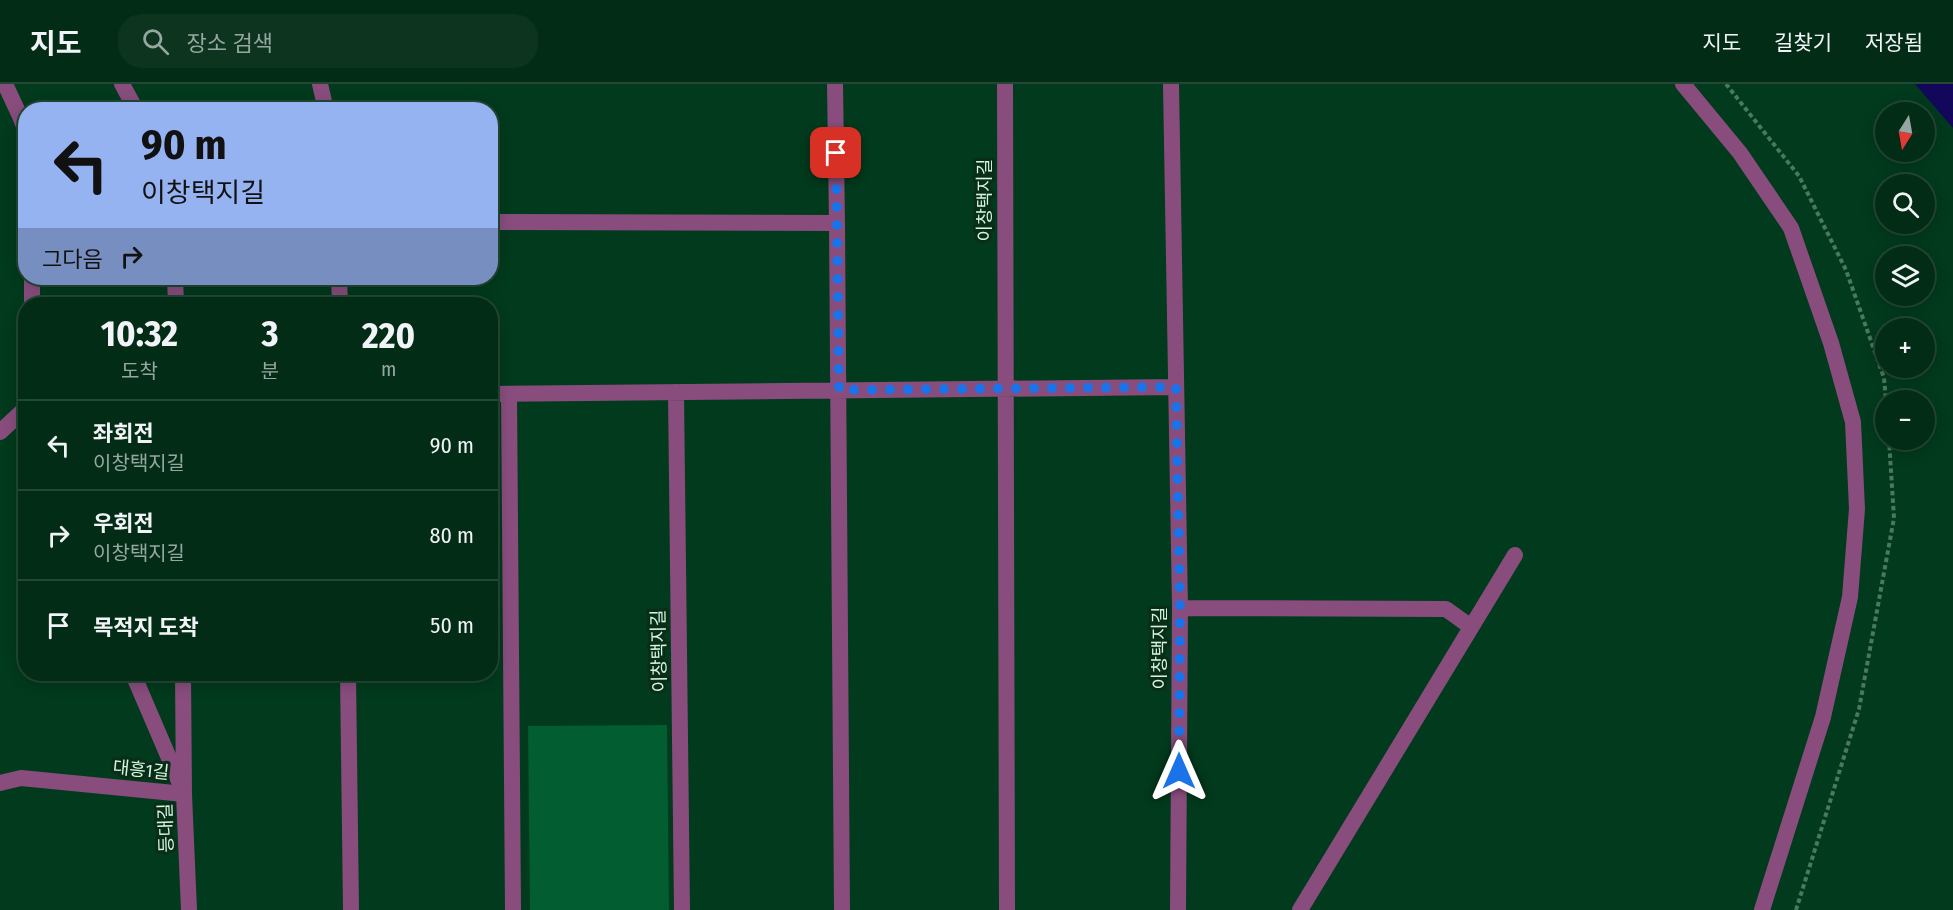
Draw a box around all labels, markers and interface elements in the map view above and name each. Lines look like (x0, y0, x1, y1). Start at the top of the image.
search box (118, 14, 538, 68)
icon: search (139, 25, 172, 58)
text: 지도 (30, 27, 82, 60)
text: 장소 검색 (187, 30, 273, 57)
text: 지도 (1702, 30, 1741, 56)
text: 길찾기 (1774, 30, 1832, 56)
text: 저장됨 (1865, 30, 1923, 56)
north arrow (1875, 102, 1935, 162)
map controls (1875, 102, 1935, 450)
text: 90 m (141, 120, 226, 170)
icon: left (42, 126, 120, 204)
pin (810, 127, 861, 178)
icon: arrive (819, 136, 852, 169)
street label: 이창택지길 (974, 159, 996, 241)
button: search (1875, 174, 1935, 234)
text: 이창택지길 (141, 177, 265, 209)
icon: right (115, 240, 148, 273)
text: 그다음 (42, 246, 103, 273)
button: layers (1875, 246, 1935, 306)
text: 10:32 (101, 312, 178, 356)
text: 3 (262, 312, 279, 356)
text: 220 (362, 314, 415, 358)
button: + (1875, 318, 1935, 378)
text: m (381, 357, 396, 381)
text: 도착 (121, 359, 158, 383)
text: 분 (261, 359, 279, 383)
button: − (1875, 390, 1935, 450)
text: 좌회전 (93, 420, 154, 447)
icon: left (42, 429, 75, 462)
text: 90 m (430, 432, 474, 459)
text: 이창택지길 (93, 451, 185, 475)
text: 우회전 (93, 510, 154, 537)
icon: right (42, 519, 75, 552)
text: 80 m (429, 522, 474, 549)
text: 이창택지길 (93, 541, 185, 565)
street label: 이창택지길 (1149, 607, 1171, 689)
icon: arrive (42, 609, 75, 642)
street label: 이창택지길 (647, 609, 671, 693)
text: 50 m (430, 612, 474, 639)
text: 목적지 도착 (93, 614, 199, 641)
position arrow (1147, 739, 1211, 803)
street label: 대흥1길 (112, 756, 170, 784)
street label: 등대길 (154, 803, 178, 853)

